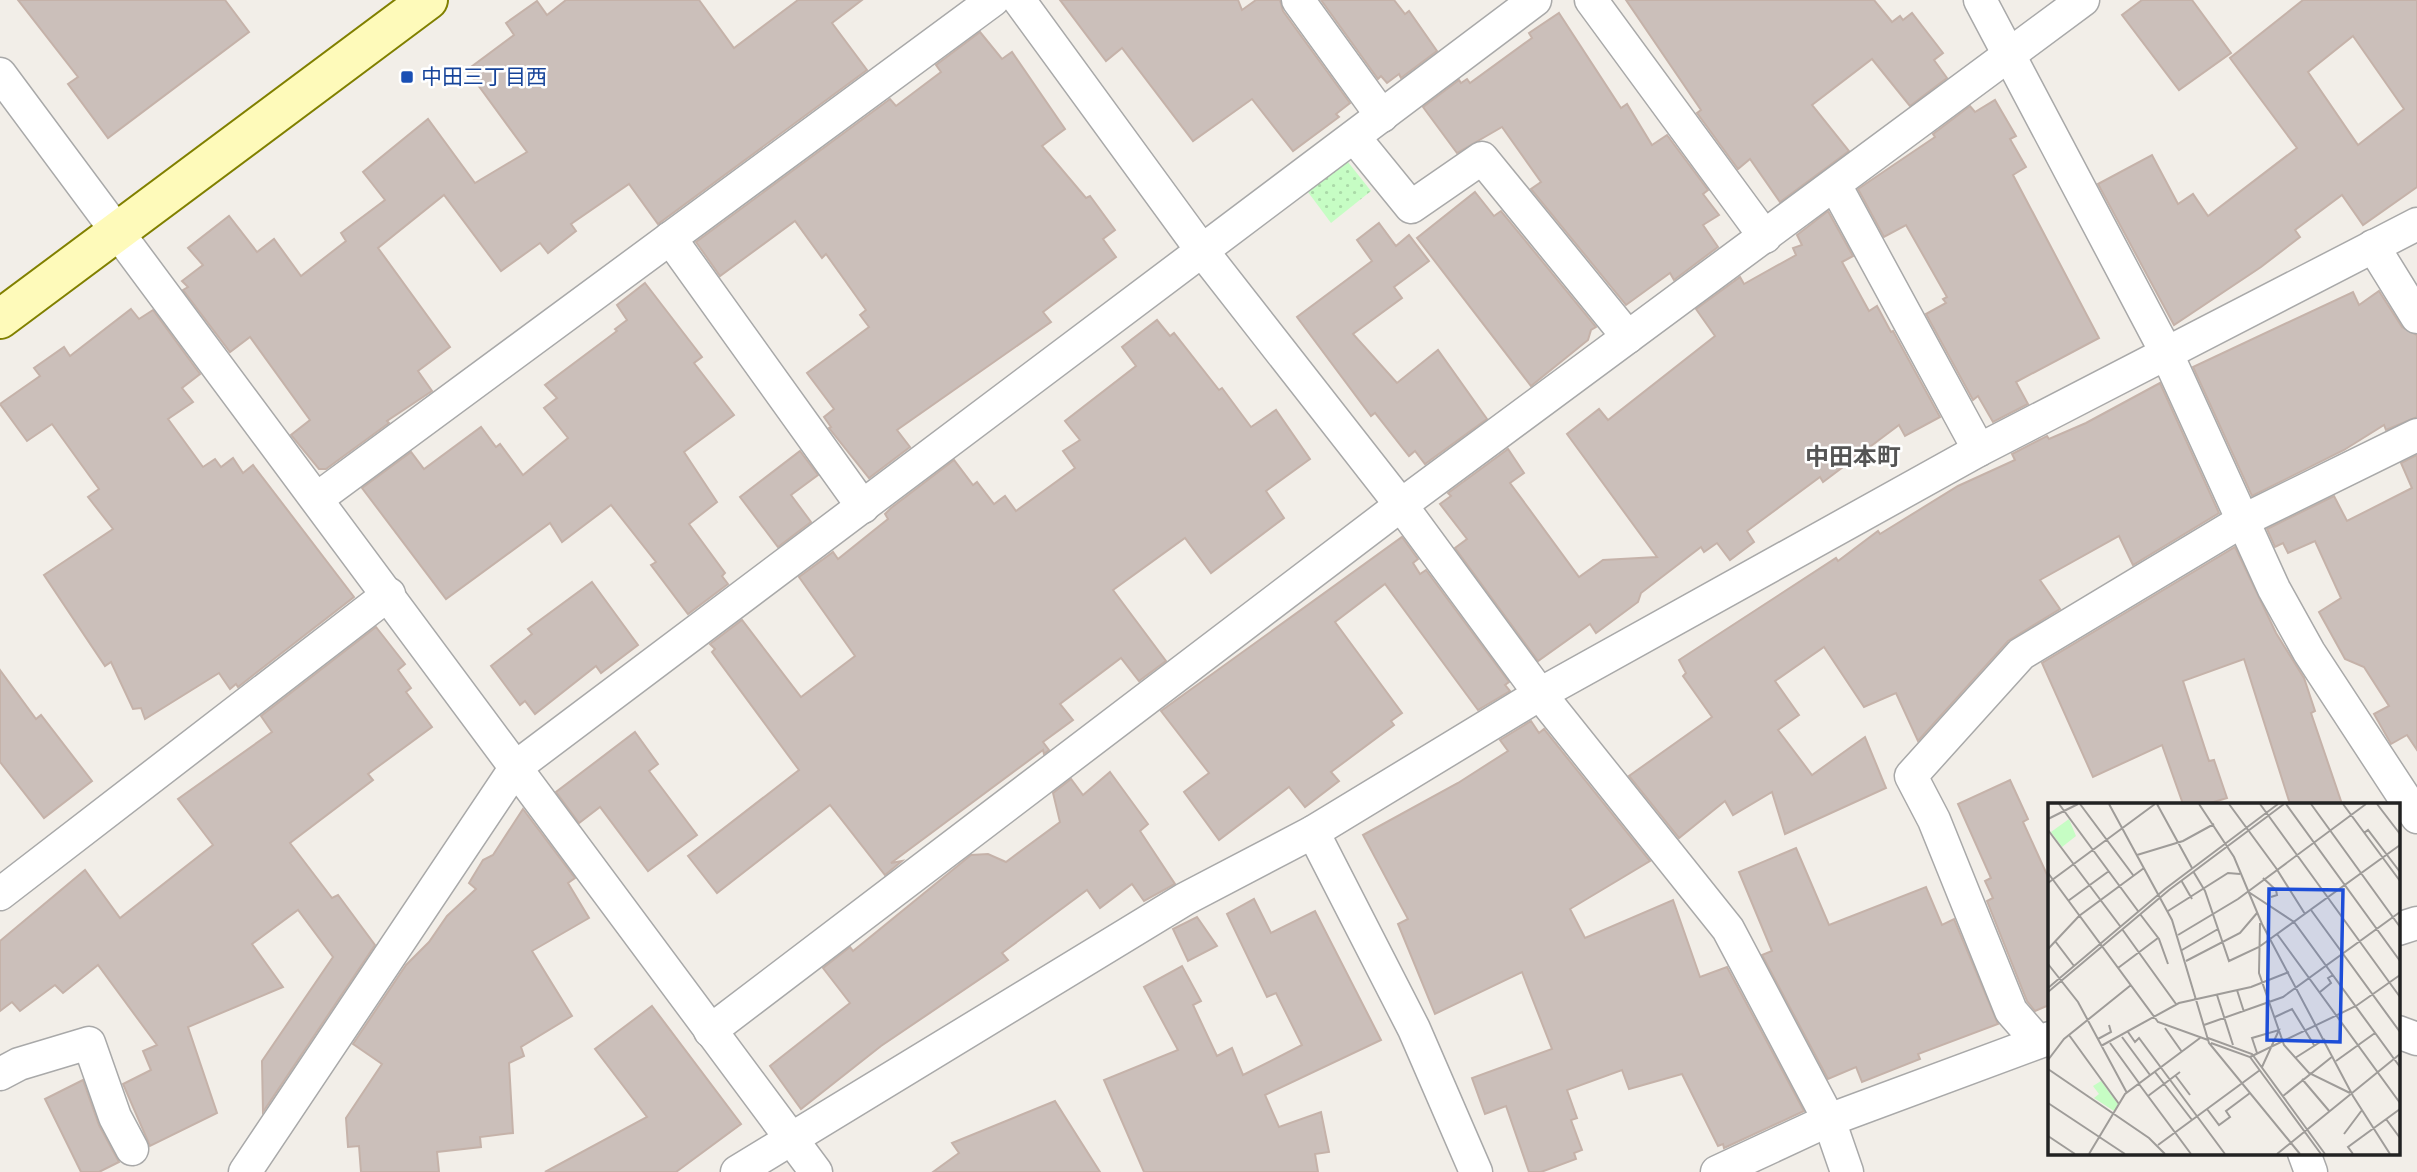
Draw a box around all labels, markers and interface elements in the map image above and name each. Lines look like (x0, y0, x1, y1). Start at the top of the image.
place label: 中田三丁目西 (421, 66, 547, 88)
marker: 中田三丁目西 (399, 69, 415, 85)
district label: 中田本町 (1805, 444, 1901, 470)
inset map (2048, 803, 2400, 1154)

